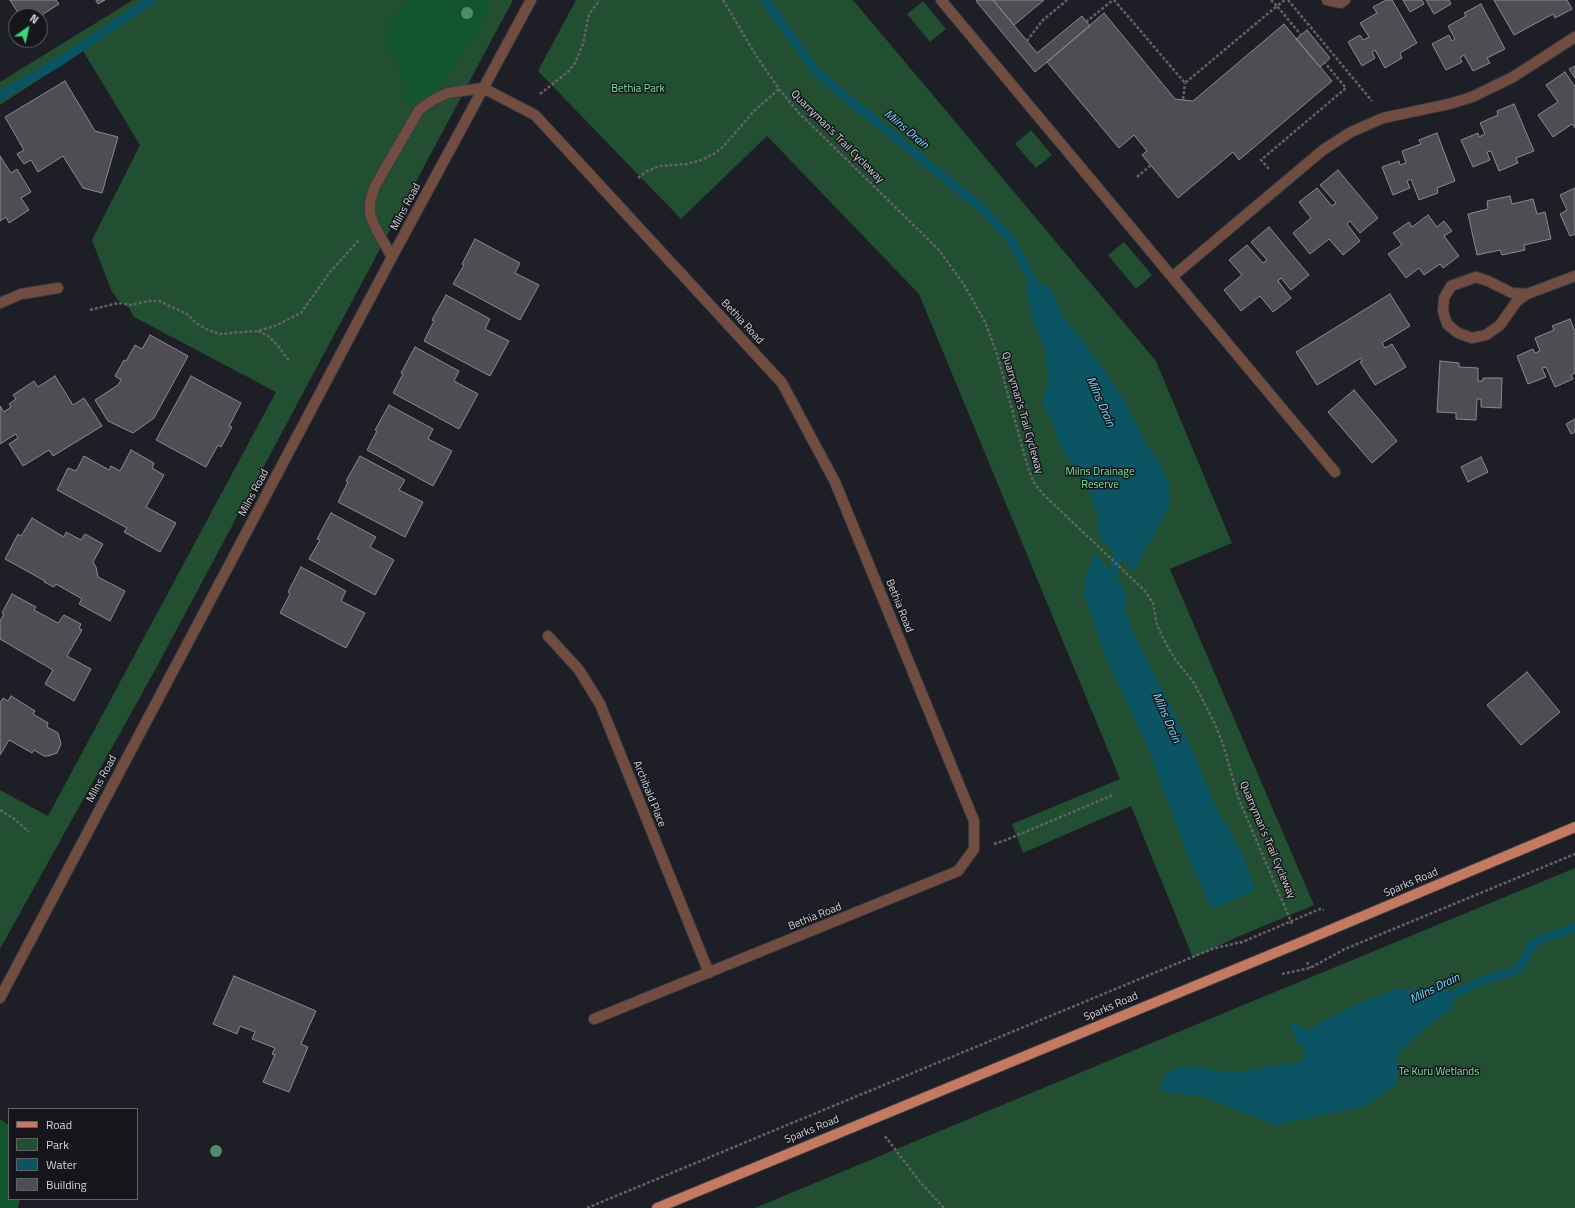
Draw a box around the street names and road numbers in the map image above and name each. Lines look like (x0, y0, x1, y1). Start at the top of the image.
street label: Quarryman's Trail Cycleway (788, 88, 886, 186)
street label: Milns Road (388, 181, 424, 233)
street label: Bethia Road (718, 297, 766, 347)
street label: Quarryman's Trail Cycleway (998, 350, 1046, 476)
street label: Milns Road (236, 467, 272, 519)
street label: Bethia Road (882, 577, 916, 635)
street label: Milns Road (84, 753, 120, 805)
street label: Archibald Place (630, 759, 668, 829)
street label: Quarryman's Trail Cycleway (1236, 779, 1298, 901)
street label: Sparks Road (1382, 866, 1440, 900)
street label: Bethia Road (786, 900, 844, 934)
street label: Sparks Road (1082, 990, 1140, 1024)
street label: Sparks Road (783, 1113, 841, 1147)

